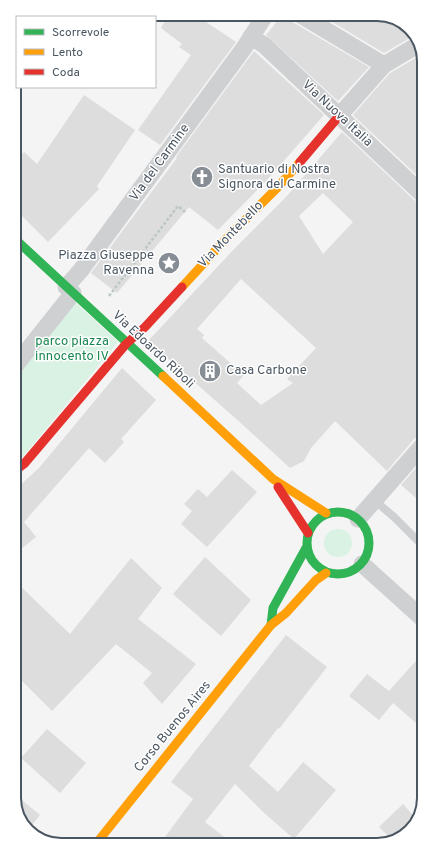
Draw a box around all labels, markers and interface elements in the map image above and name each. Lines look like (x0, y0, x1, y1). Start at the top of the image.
legend (16, 16, 156, 88)
text: Scorrevole (52, 25, 109, 41)
text: Lento (52, 45, 83, 61)
text: Coda (52, 65, 80, 81)
street label: Via Nuova Italia (298, 77, 376, 151)
street label: Via del Carmine (127, 121, 193, 205)
place label: Santuario di Nostra Signora del Carmine (218, 162, 336, 193)
church icon: Santuario di Nostra Signora del Carmine (189, 164, 215, 190)
street label: Via Montebello (195, 198, 267, 272)
place label: Piazza Giuseppe Ravenna (58, 248, 154, 279)
place icon: Piazza Giuseppe Ravenna (156, 250, 182, 276)
street label: Via Edoardo Riboli (109, 308, 197, 392)
park label: parco piazza innocento IV (35, 334, 109, 365)
building icon: Casa Carbone (197, 358, 223, 384)
place label: Casa Carbone (226, 363, 307, 379)
street label: Corso Buenos Aires (131, 678, 215, 776)

